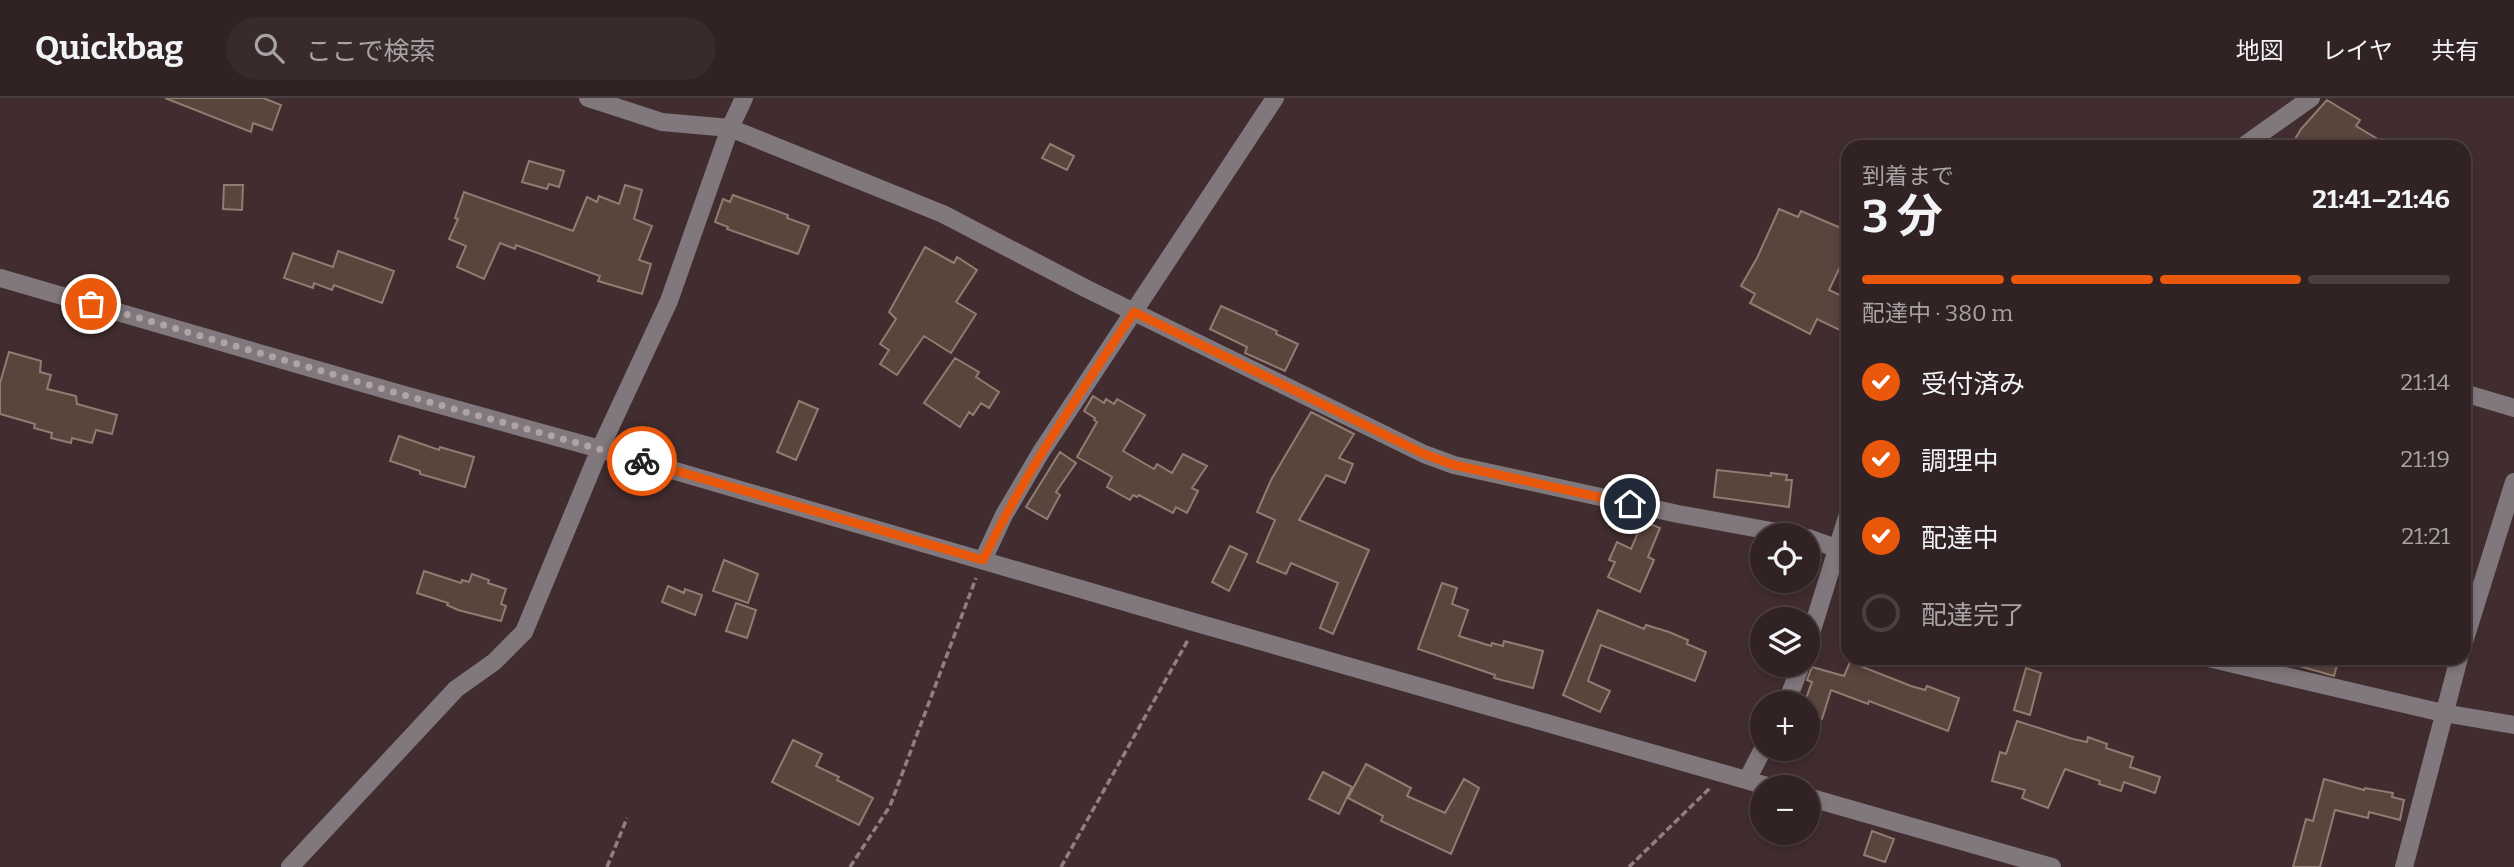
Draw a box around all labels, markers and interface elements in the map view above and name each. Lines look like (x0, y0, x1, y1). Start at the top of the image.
search box (226, 17, 716, 80)
text: Quickbag (35, 28, 184, 68)
icon: search (250, 29, 288, 67)
text: ここで検索 (306, 36, 436, 67)
text: 地図 (2236, 37, 2284, 65)
text: レイヤ (2322, 37, 2393, 65)
text: 共有 (2431, 37, 2479, 65)
text: 到着まで (1862, 162, 1954, 190)
text: 21:41–21:46 (2312, 184, 2450, 215)
text: 3 分 (1862, 189, 1943, 244)
pin (61, 274, 121, 334)
icon: bag (72, 285, 110, 323)
text: 配達中 · 380 m (1862, 299, 2013, 327)
icon: check (1862, 363, 1900, 401)
text: 21:14 (2401, 368, 2450, 396)
text: 受付済み (1921, 369, 2025, 400)
courier (607, 426, 677, 496)
icon: check (1862, 440, 1900, 478)
icon: bike (623, 442, 661, 480)
text: 21:19 (2400, 445, 2450, 473)
text: 調理中 (1921, 446, 1999, 477)
pin (1600, 474, 1660, 534)
icon: home (1611, 485, 1649, 523)
icon: check (1862, 517, 1900, 555)
text: 21:21 (2401, 522, 2450, 550)
map controls (1750, 523, 1820, 845)
button: locate (1750, 523, 1820, 593)
text: 配達中 (1921, 523, 1999, 554)
text: 配達完了 (1921, 600, 2025, 631)
button: layers (1750, 607, 1820, 677)
button: + (1750, 691, 1820, 761)
button: − (1750, 775, 1820, 845)

